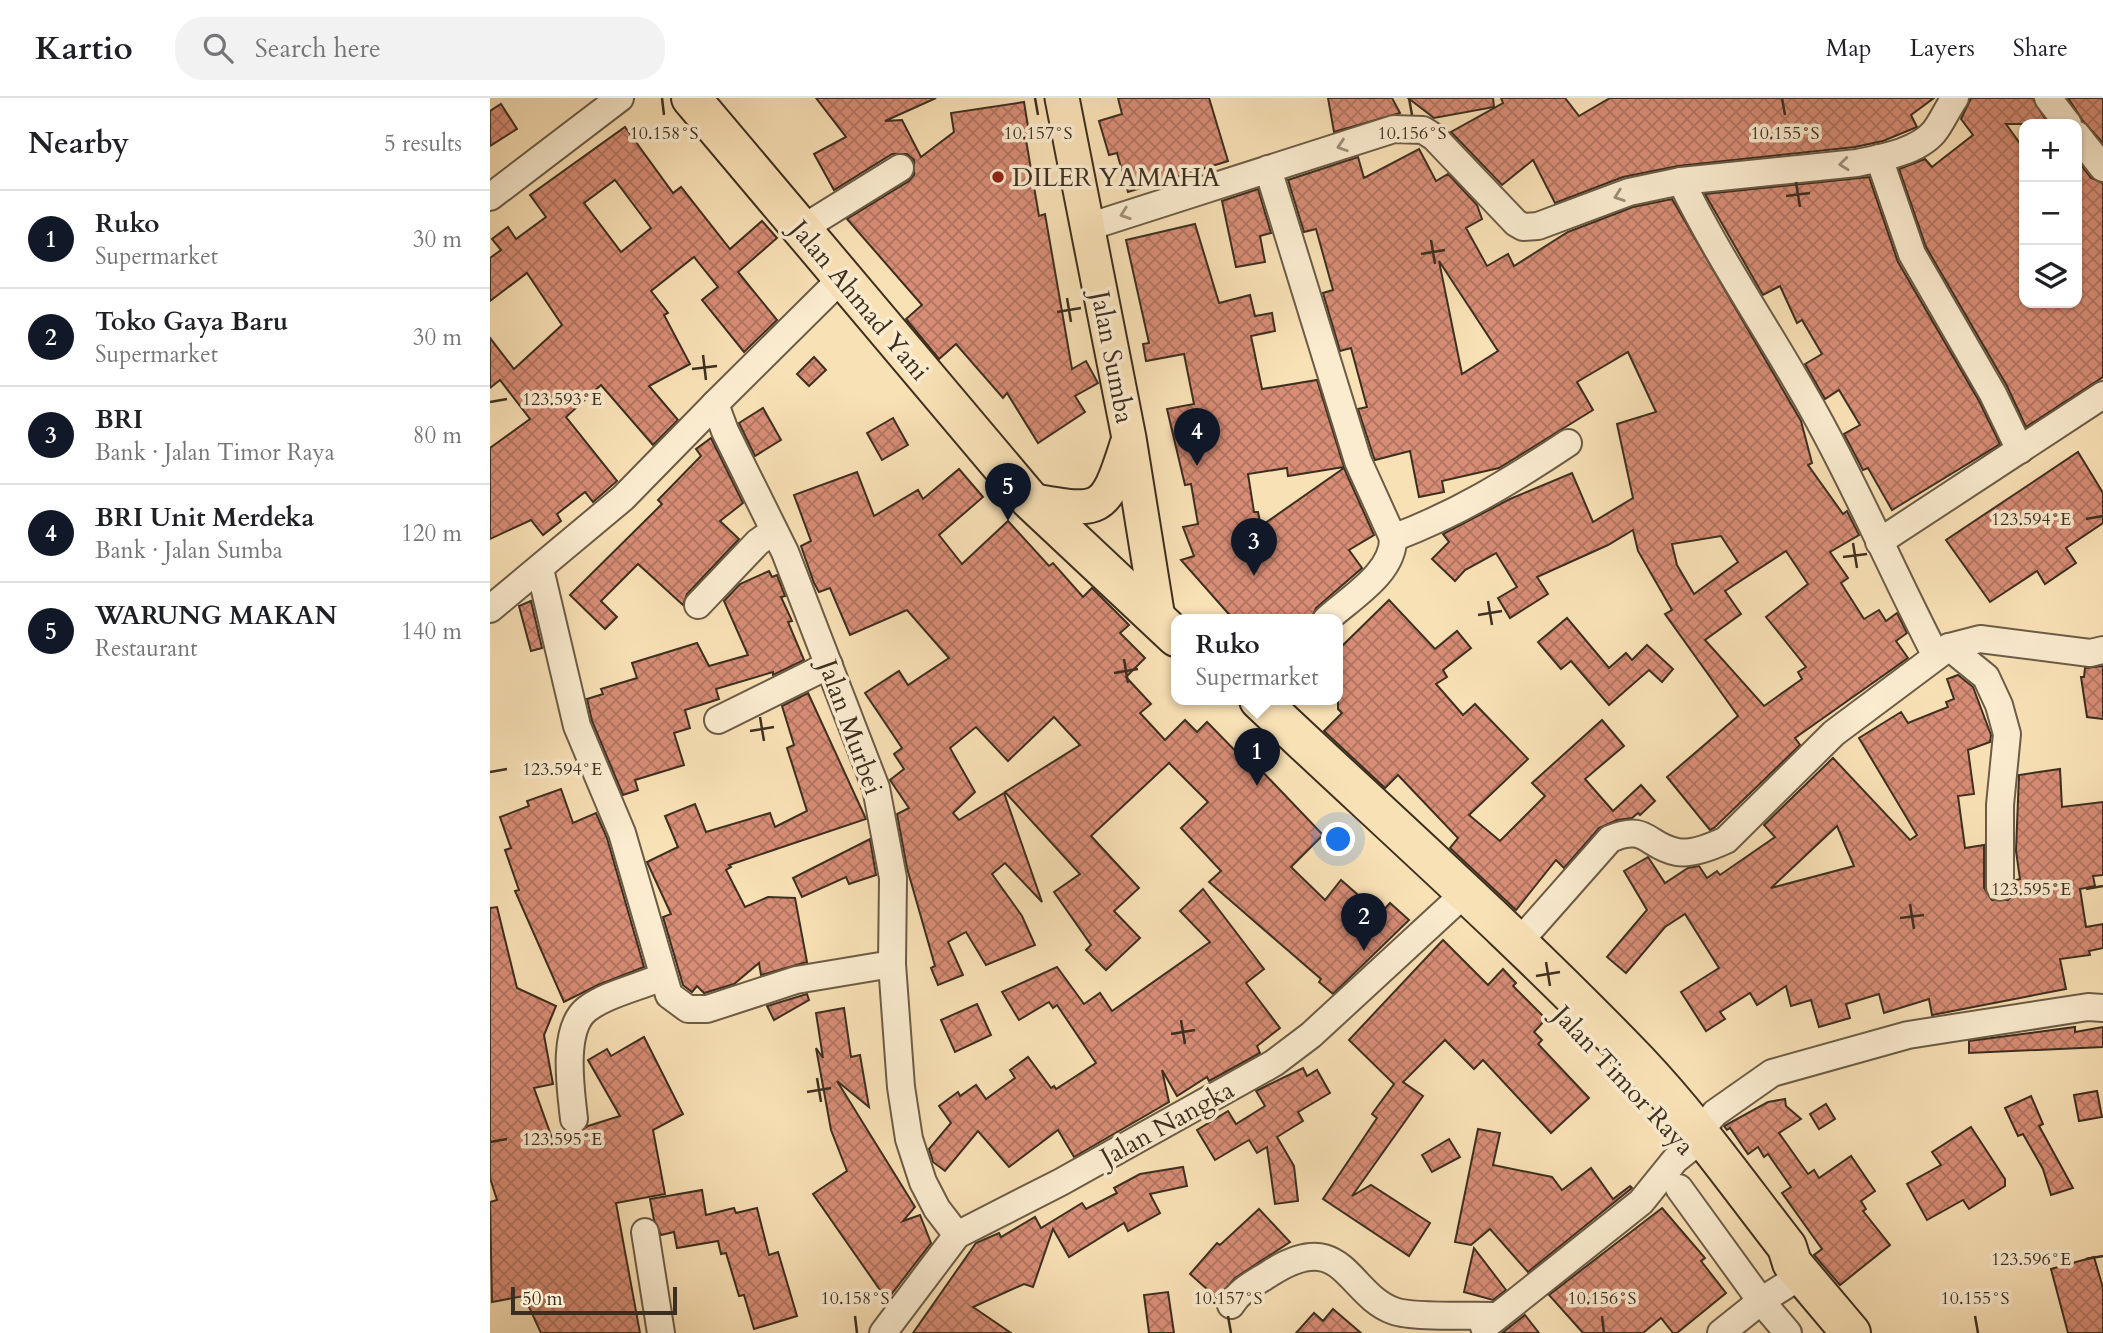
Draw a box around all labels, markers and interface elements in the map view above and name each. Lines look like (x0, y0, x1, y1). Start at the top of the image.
search box (175, 17, 665, 80)
text: Kartio (35, 26, 133, 71)
icon: search (199, 29, 237, 67)
text: Search here (255, 31, 381, 66)
text: Map (1826, 32, 1872, 65)
text: Layers (1910, 32, 1975, 65)
text: Share (2013, 32, 2068, 65)
map controls (2019, 119, 2082, 308)
button: + (2019, 119, 2082, 182)
text: 10.158°S (630, 121, 698, 146)
text: 10.157°S (1004, 121, 1072, 146)
text: 10.156°S (1378, 121, 1446, 146)
text: 10.155°S (1751, 121, 1819, 146)
text: Nearby (28, 123, 129, 164)
text: 5 results (384, 128, 462, 159)
one-way arrow (1337, 138, 1349, 152)
one-way arrow (1838, 157, 1850, 172)
place label: DILER YAMAHA (1012, 160, 1220, 195)
marker: DILER YAMAHA (990, 169, 1006, 185)
button: − (2019, 182, 2082, 245)
one-way arrow (1614, 188, 1626, 202)
text: Ruko (95, 206, 159, 241)
one-way arrow (1120, 206, 1132, 220)
street label: Jalan Ahmad Yani (780, 210, 937, 388)
text: 1 (45, 224, 57, 255)
text: 30 m (413, 224, 462, 255)
text: Supermarket (95, 241, 218, 272)
button: layers (2019, 245, 2082, 308)
street label: Jalan Sumba (1082, 284, 1142, 426)
text: Toko Gaya Baru (95, 304, 288, 339)
text: 2 (45, 322, 57, 353)
text: 30 m (413, 322, 462, 353)
text: Supermarket (95, 339, 218, 370)
text: 123.593°E (522, 387, 602, 412)
text: BRI (95, 402, 143, 437)
pin: 4 (1174, 408, 1220, 466)
text: 3 (45, 420, 57, 451)
text: 80 m (413, 420, 462, 451)
text: Bank · Jalan Timor Raya (95, 437, 335, 468)
pin: 5 (985, 463, 1031, 521)
text: BRI Unit Merdeka (95, 500, 314, 535)
text: 123.594°E (1991, 507, 2071, 532)
text: 4 (45, 518, 57, 549)
text: 120 m (401, 518, 462, 549)
pin: 3 (1231, 518, 1277, 576)
text: Bank · Jalan Sumba (95, 535, 283, 566)
text: WARUNG MAKAN (95, 598, 337, 633)
popup (1171, 614, 1343, 705)
text: 5 (45, 616, 57, 647)
text: 140 m (401, 616, 462, 647)
text: Ruko (1195, 627, 1260, 662)
text: Restaurant (95, 633, 198, 664)
street label: Jalan Murbei (809, 651, 891, 799)
text: Supermarket (1195, 662, 1319, 693)
pin: 1 (1234, 728, 1280, 786)
text: 123.594°E (522, 757, 602, 782)
your location (1321, 822, 1355, 856)
text: 123.595°E (1991, 877, 2071, 902)
pin: 2 (1341, 893, 1387, 951)
street label: Jalan Timor Raya (1542, 995, 1702, 1163)
street label: Jalan Nangka (1091, 1072, 1240, 1176)
text: 123.595°E (522, 1127, 602, 1152)
text: 123.596°E (1991, 1247, 2071, 1272)
scale bar (511, 1284, 677, 1316)
text: 50 m (522, 1286, 563, 1312)
text: 10.158°S (821, 1286, 889, 1311)
text: 10.157°S (1194, 1286, 1262, 1311)
text: 10.156°S (1568, 1286, 1636, 1311)
text: 10.155°S (1941, 1286, 2009, 1311)

